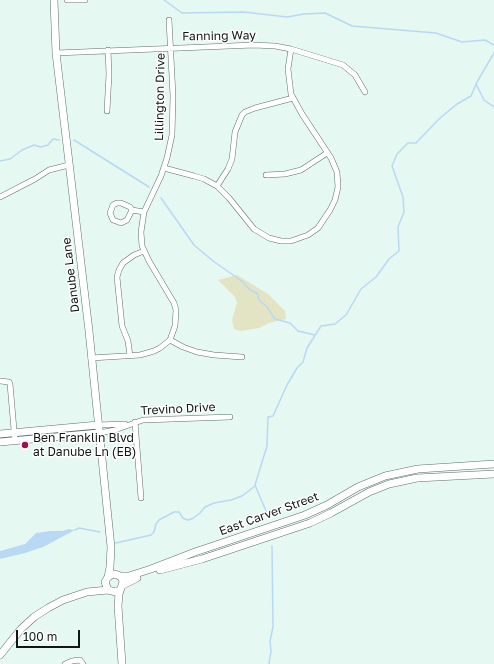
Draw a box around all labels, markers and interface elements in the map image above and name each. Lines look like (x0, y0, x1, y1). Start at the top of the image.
street label: Fanning Way (182, 28, 256, 44)
street label: Lillington Drive (152, 53, 168, 141)
street label: Danube Lane (59, 237, 83, 313)
street label: Trevino Drive (140, 400, 216, 418)
place label: Ben Franklin Blvd at Danube Ln (EB) (33, 431, 136, 459)
marker: Ben Franklin Blvd at Danube Ln (EB) (20, 440, 30, 450)
street label: East Carver Street (217, 489, 321, 539)
scale bar (18, 622, 82, 648)
text: 100 m (23, 629, 57, 644)

